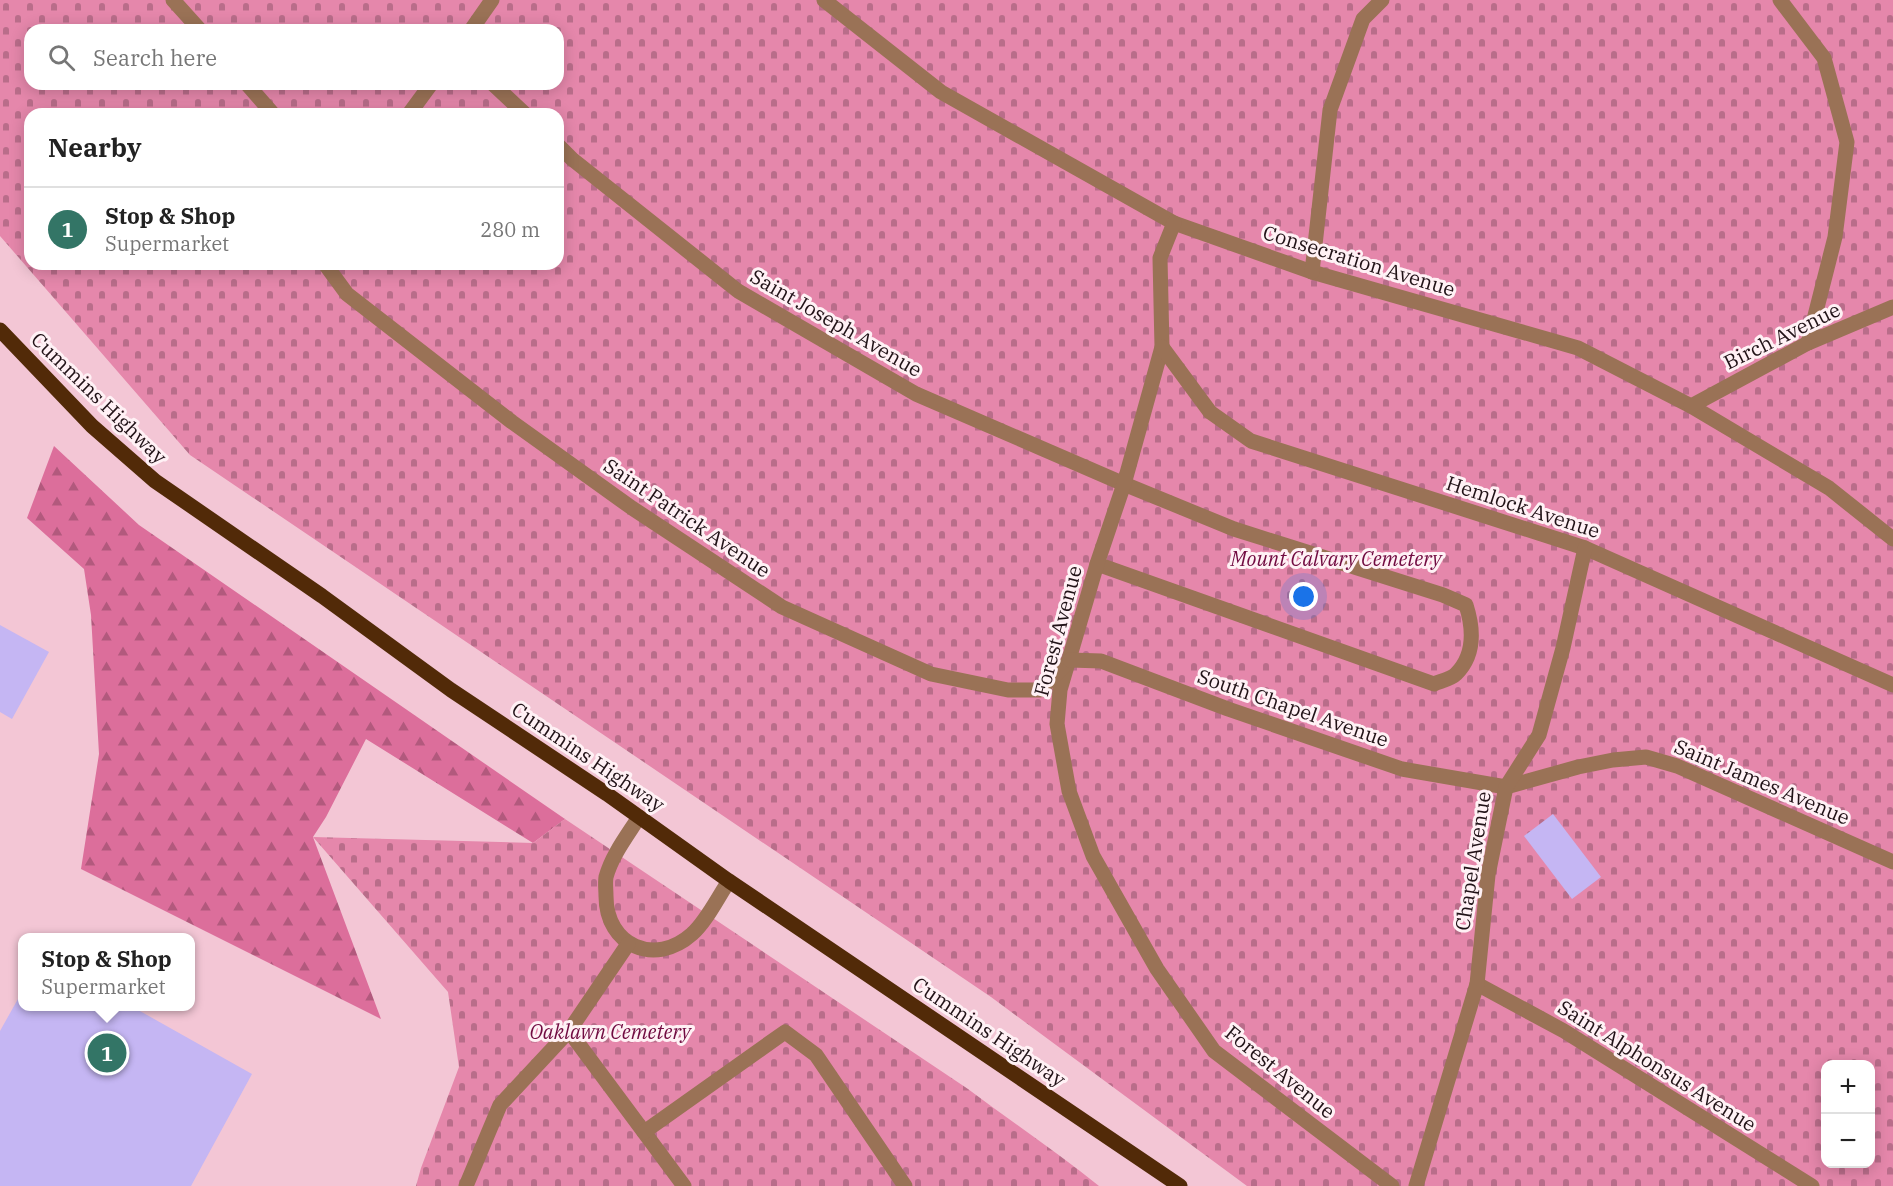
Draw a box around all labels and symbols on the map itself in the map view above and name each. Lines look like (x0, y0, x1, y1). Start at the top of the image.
street label: Consecration Avenue (1260, 218, 1459, 303)
street label: Saint Joseph Avenue (746, 262, 927, 383)
street label: Birch Avenue (1719, 296, 1844, 375)
street label: Cummins Highway (26, 326, 173, 470)
street label: Saint Patrick Avenue (599, 452, 776, 583)
street label: Hemlock Avenue (1443, 469, 1603, 544)
park label: Mount Calvary Cemetery (1230, 545, 1443, 572)
street label: Forest Avenue (1027, 563, 1088, 699)
your location (1289, 582, 1318, 611)
street label: South Chapel Avenue (1194, 662, 1392, 753)
street label: Cummins Highway (507, 695, 670, 818)
street label: Saint James Avenue (1670, 732, 1854, 831)
street label: Chapel Avenue (1448, 789, 1497, 932)
street label: Cummins Highway (908, 970, 1071, 1093)
street label: Saint Alphonsus Avenue (1553, 994, 1761, 1138)
park label: Oaklawn Cemetery (529, 1018, 693, 1045)
street label: Forest Avenue (1220, 1019, 1341, 1124)
pin: 1 (88, 1030, 126, 1076)

